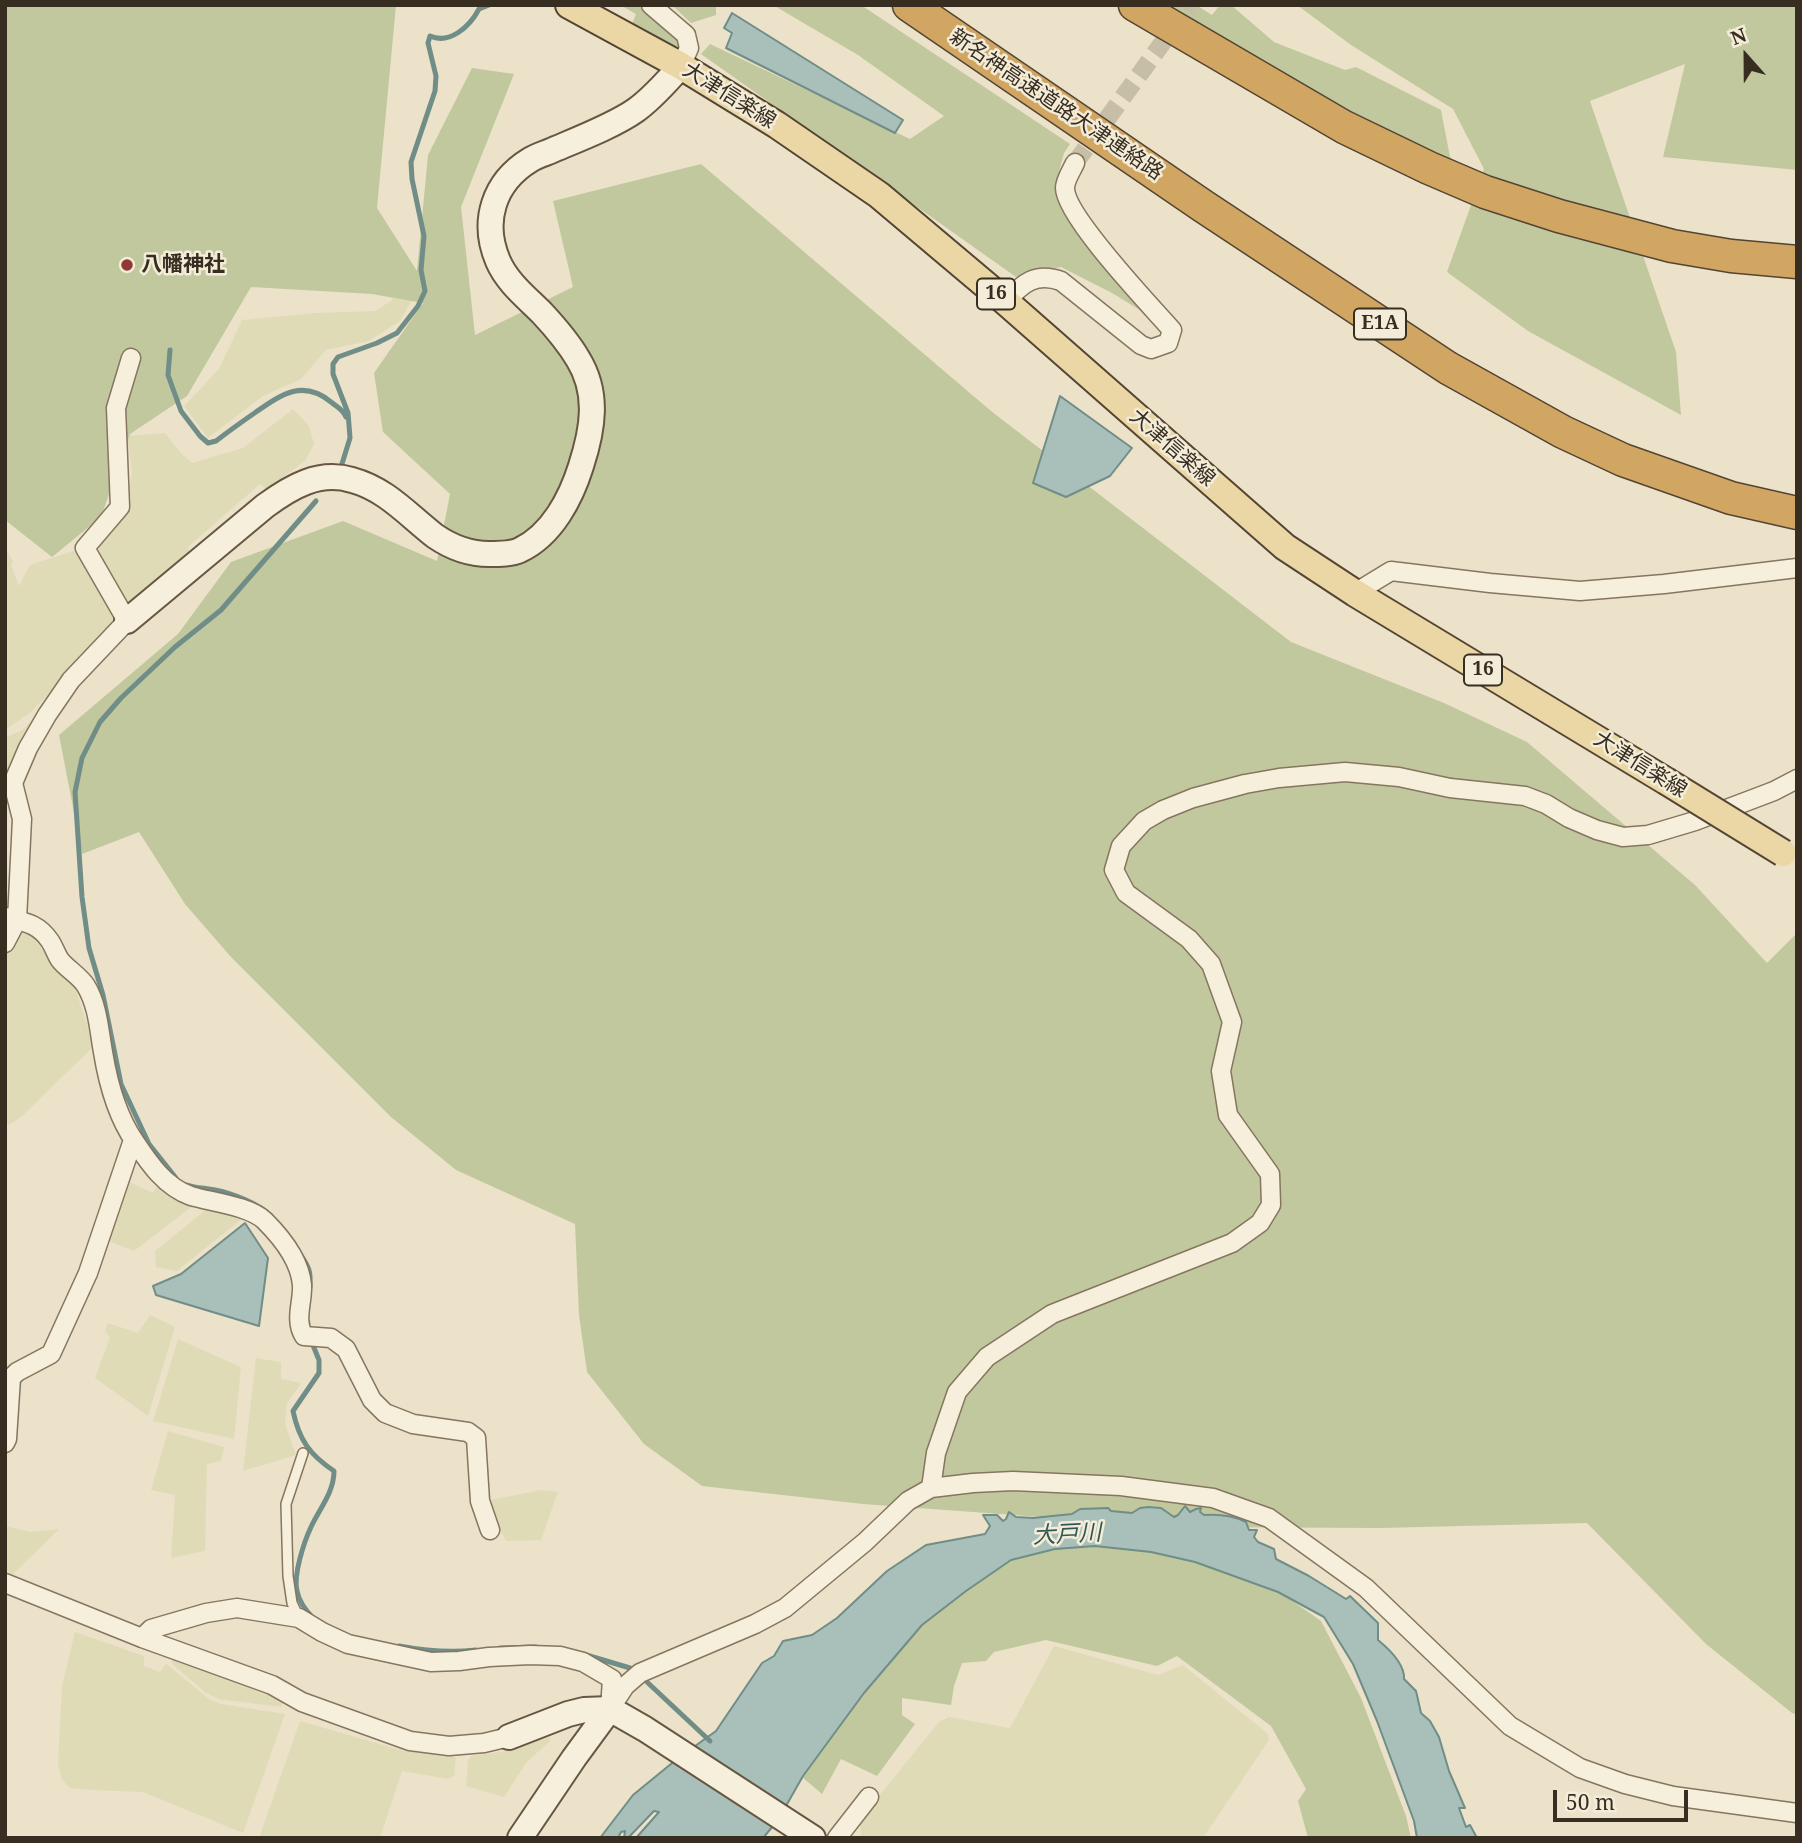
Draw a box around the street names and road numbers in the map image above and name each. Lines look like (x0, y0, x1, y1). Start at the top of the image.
street label: 新名神高速道路大津連絡路 (944, 24, 1168, 186)
street label: 大津信楽線 (678, 57, 780, 135)
road number: 16 (977, 278, 1015, 310)
road number: E1A (1354, 308, 1406, 340)
street label: 大津信楽線 (1124, 404, 1220, 492)
road number: 16 (1464, 654, 1502, 685)
street label: 大津信楽線 (1589, 726, 1691, 804)

